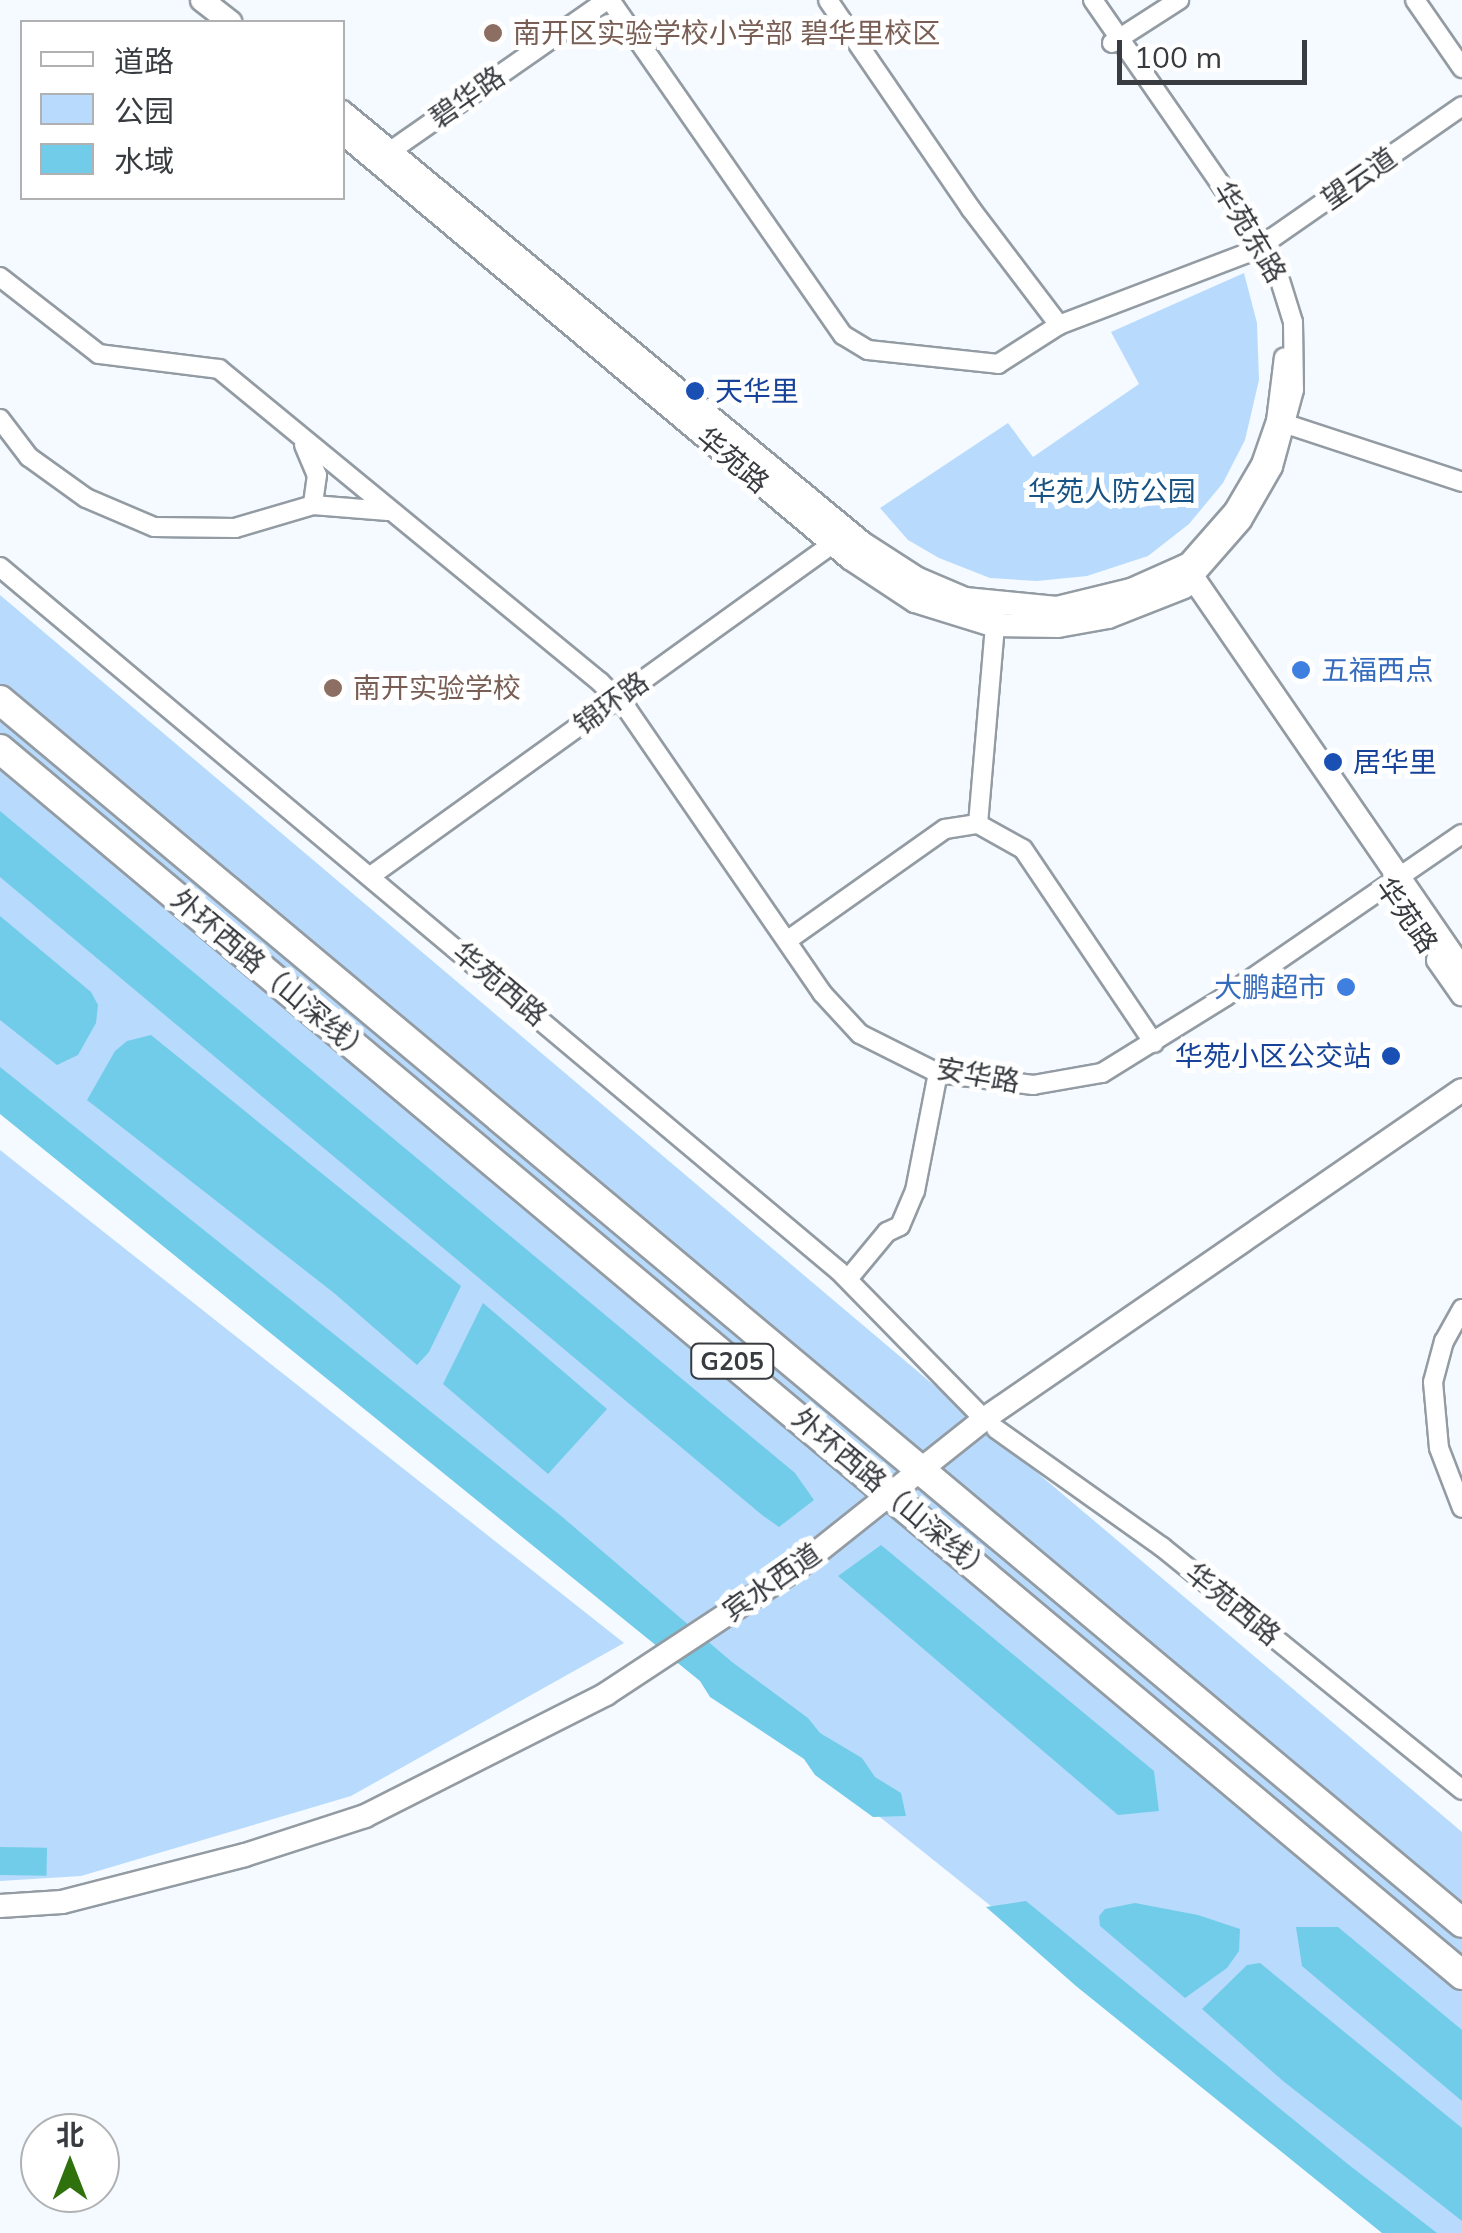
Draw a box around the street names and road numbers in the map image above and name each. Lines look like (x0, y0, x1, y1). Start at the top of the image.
street label: 碧华路 (423, 59, 511, 135)
street label: 望云道 (1315, 140, 1403, 216)
street label: 华苑东路 (1207, 175, 1293, 289)
street label: 华苑路 (690, 420, 776, 500)
street label: 锦环路 (567, 665, 655, 741)
street label: 华苑路 (1369, 871, 1445, 959)
street label: 外环西路（山深线） (165, 882, 379, 1070)
street label: 华苑西路 (446, 935, 554, 1033)
street label: 安华路 (934, 1051, 1022, 1099)
road number: G205 (690, 1341, 774, 1381)
street label: 外环西路（山深线） (786, 1401, 1000, 1589)
street label: 宾水西道 (716, 1536, 828, 1628)
street label: 华苑西路 (1179, 1556, 1287, 1652)

